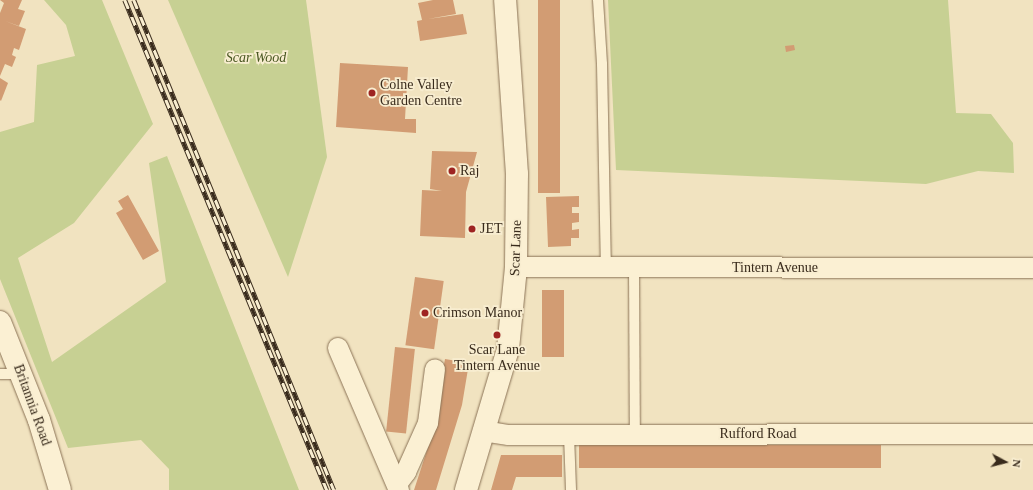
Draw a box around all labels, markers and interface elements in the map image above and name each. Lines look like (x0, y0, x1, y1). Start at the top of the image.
park label: Scar Wood (226, 50, 286, 66)
place label: Colne Valley Garden Centre (380, 77, 462, 110)
marker: Colne Valley Garden Centre (367, 88, 377, 98)
place label: Raj (460, 163, 479, 179)
marker: Raj (447, 166, 457, 176)
street label: Scar Lane (507, 220, 525, 276)
place label: JET (480, 221, 503, 237)
marker: JET (467, 224, 477, 234)
street label: Tintern Avenue (732, 260, 818, 276)
place label: Crimson Manor (433, 305, 522, 321)
marker: Crimson Manor (420, 308, 430, 318)
marker: Scar Lane Tintern Avenue (492, 330, 502, 340)
place label: Scar Lane Tintern Avenue (454, 342, 540, 374)
street label: Britannia Road (10, 362, 54, 448)
street label: Rufford Road (719, 426, 797, 442)
north arrow (985, 442, 1025, 482)
text: N (1010, 459, 1023, 468)

